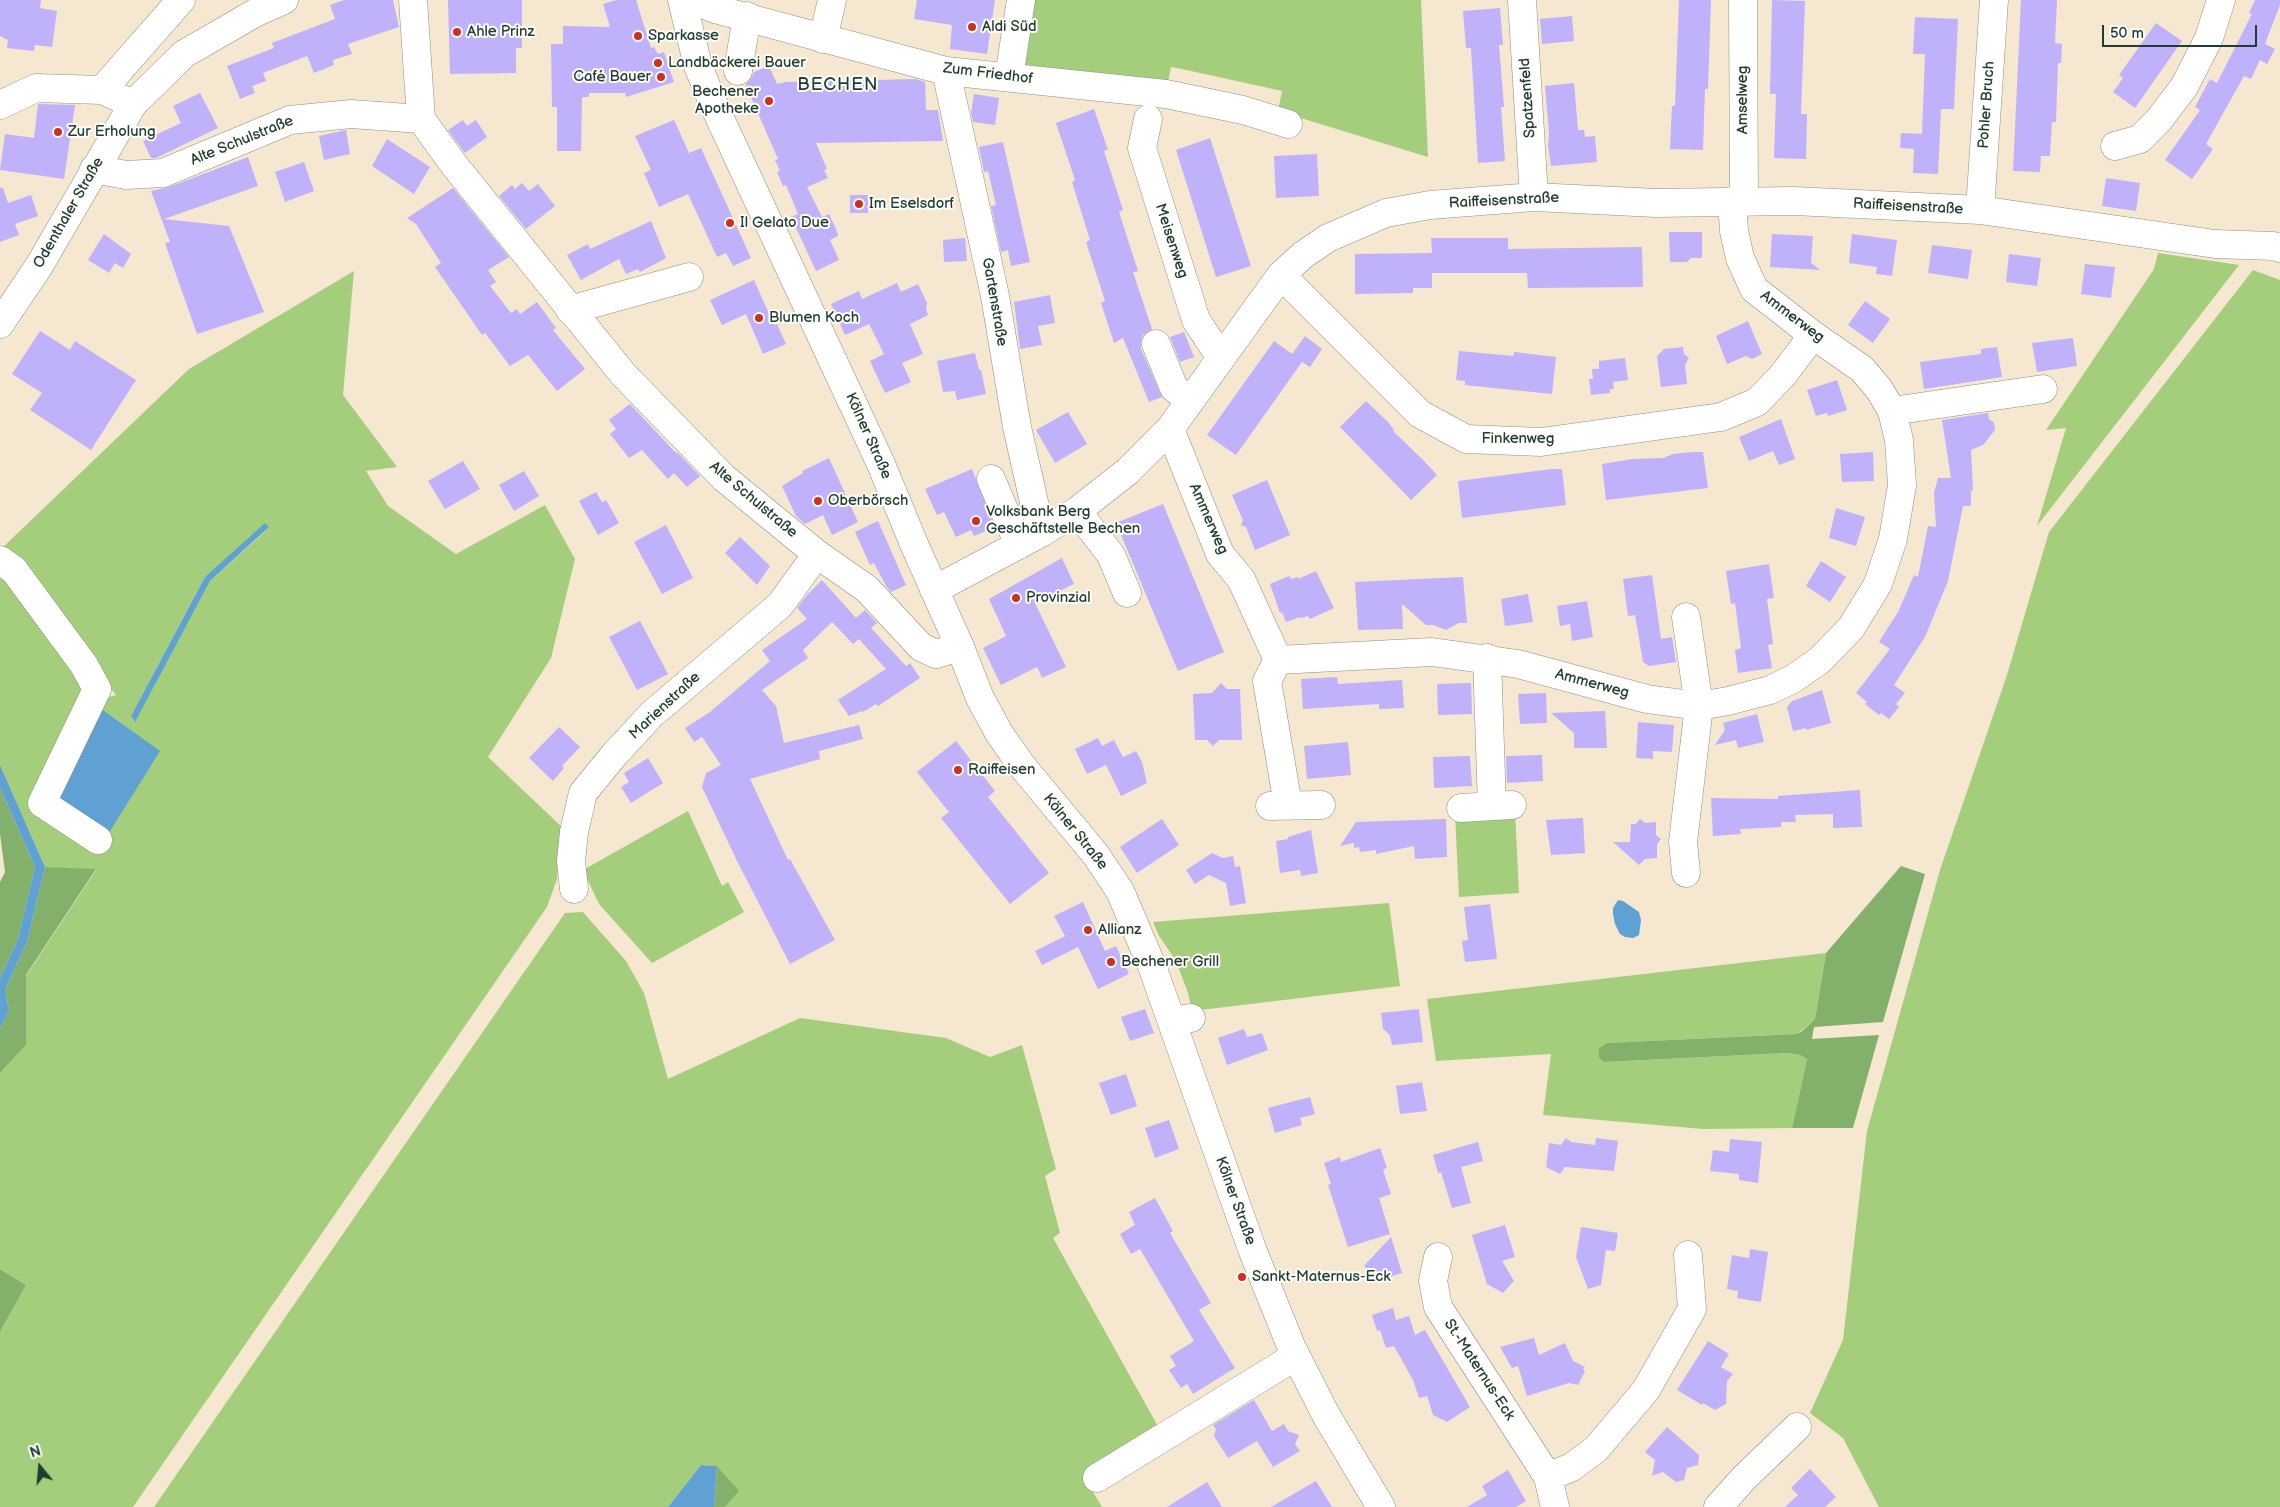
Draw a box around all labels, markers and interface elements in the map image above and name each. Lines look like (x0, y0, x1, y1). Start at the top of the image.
scale bar (2105, 15, 2260, 47)
place label: Aldi Süd (982, 18, 1037, 36)
marker: Aldi Süd (966, 21, 978, 33)
place label: Ahle Prinz (467, 23, 535, 41)
text: 50 m (2110, 24, 2144, 43)
marker: Ahle Prinz (451, 26, 463, 38)
place label: Sparkasse (648, 27, 719, 45)
marker: Sparkasse (632, 30, 644, 42)
place label: Landbäckerei Bauer (668, 54, 806, 72)
marker: Landbäckerei Bauer (652, 57, 664, 69)
street label: Spatzenfeld (1516, 57, 1540, 139)
street label: Zum Friedhof (942, 60, 1034, 88)
street label: Pohler Bruch (1975, 61, 1999, 149)
street label: Amselweg (1734, 66, 1752, 134)
place label: Café Bauer (573, 68, 651, 86)
marker: Café Bauer (655, 71, 667, 83)
district label: BECHEN (797, 74, 879, 96)
place label: Bechener Apotheke (692, 83, 759, 118)
marker: Bechener Apotheke (763, 95, 775, 107)
street label: Alte Schulstraße (188, 112, 296, 170)
place label: Zur Erholung (68, 123, 156, 141)
marker: Zur Erholung (52, 126, 64, 138)
street label: Odenthaler Straße (30, 154, 108, 272)
street label: Raiffeisenstraße (1448, 189, 1560, 213)
place label: Im Eselsdorf (869, 195, 954, 213)
street label: Raiffeisenstraße (1852, 195, 1964, 219)
marker: Im Eselsdorf (853, 198, 865, 210)
street label: Meisenweg (1150, 201, 1192, 281)
place label: Il Gelato Due (740, 214, 829, 232)
marker: Il Gelato Due (724, 217, 736, 229)
street label: Gartenstraße (977, 256, 1011, 348)
street label: Ammerweg (1756, 287, 1828, 347)
place label: Blumen Koch (769, 309, 859, 327)
marker: Blumen Koch (753, 312, 765, 324)
street label: Kölner Straße (841, 390, 895, 482)
street label: Finkenweg (1482, 430, 1554, 448)
street label: Alte Schulstraße (705, 458, 801, 542)
street label: Ammerweg (1184, 481, 1232, 557)
place label: Oberbörsch (828, 492, 908, 510)
marker: Oberbörsch (812, 495, 824, 507)
place label: Volksbank Berg Geschäftstelle Bechen (986, 503, 1140, 538)
marker: Volksbank Berg Geschäftstelle Bechen (970, 515, 982, 527)
place label: Provinzial (1026, 589, 1091, 607)
marker: Provinzial (1010, 592, 1022, 604)
street label: Ammerweg (1553, 665, 1631, 703)
street label: Marienstraße (626, 669, 704, 743)
place label: Raiffeisen (968, 761, 1035, 779)
marker: Raiffeisen (952, 764, 964, 776)
street label: Kölner Straße (1039, 790, 1111, 874)
place label: Allianz (1098, 921, 1141, 939)
marker: Allianz (1082, 924, 1094, 936)
place label: Bechener Grill (1121, 953, 1219, 971)
marker: Bechener Grill (1105, 956, 1117, 968)
street label: Kölner Straße (1211, 1154, 1259, 1248)
place label: Sankt-Maternus-Eck (1252, 1268, 1391, 1286)
marker: Sankt-Maternus-Eck (1236, 1271, 1248, 1283)
street label: St.-Maternus-Eck (1440, 1316, 1518, 1424)
north arrow (15, 1442, 65, 1492)
text: N (28, 1443, 43, 1462)

